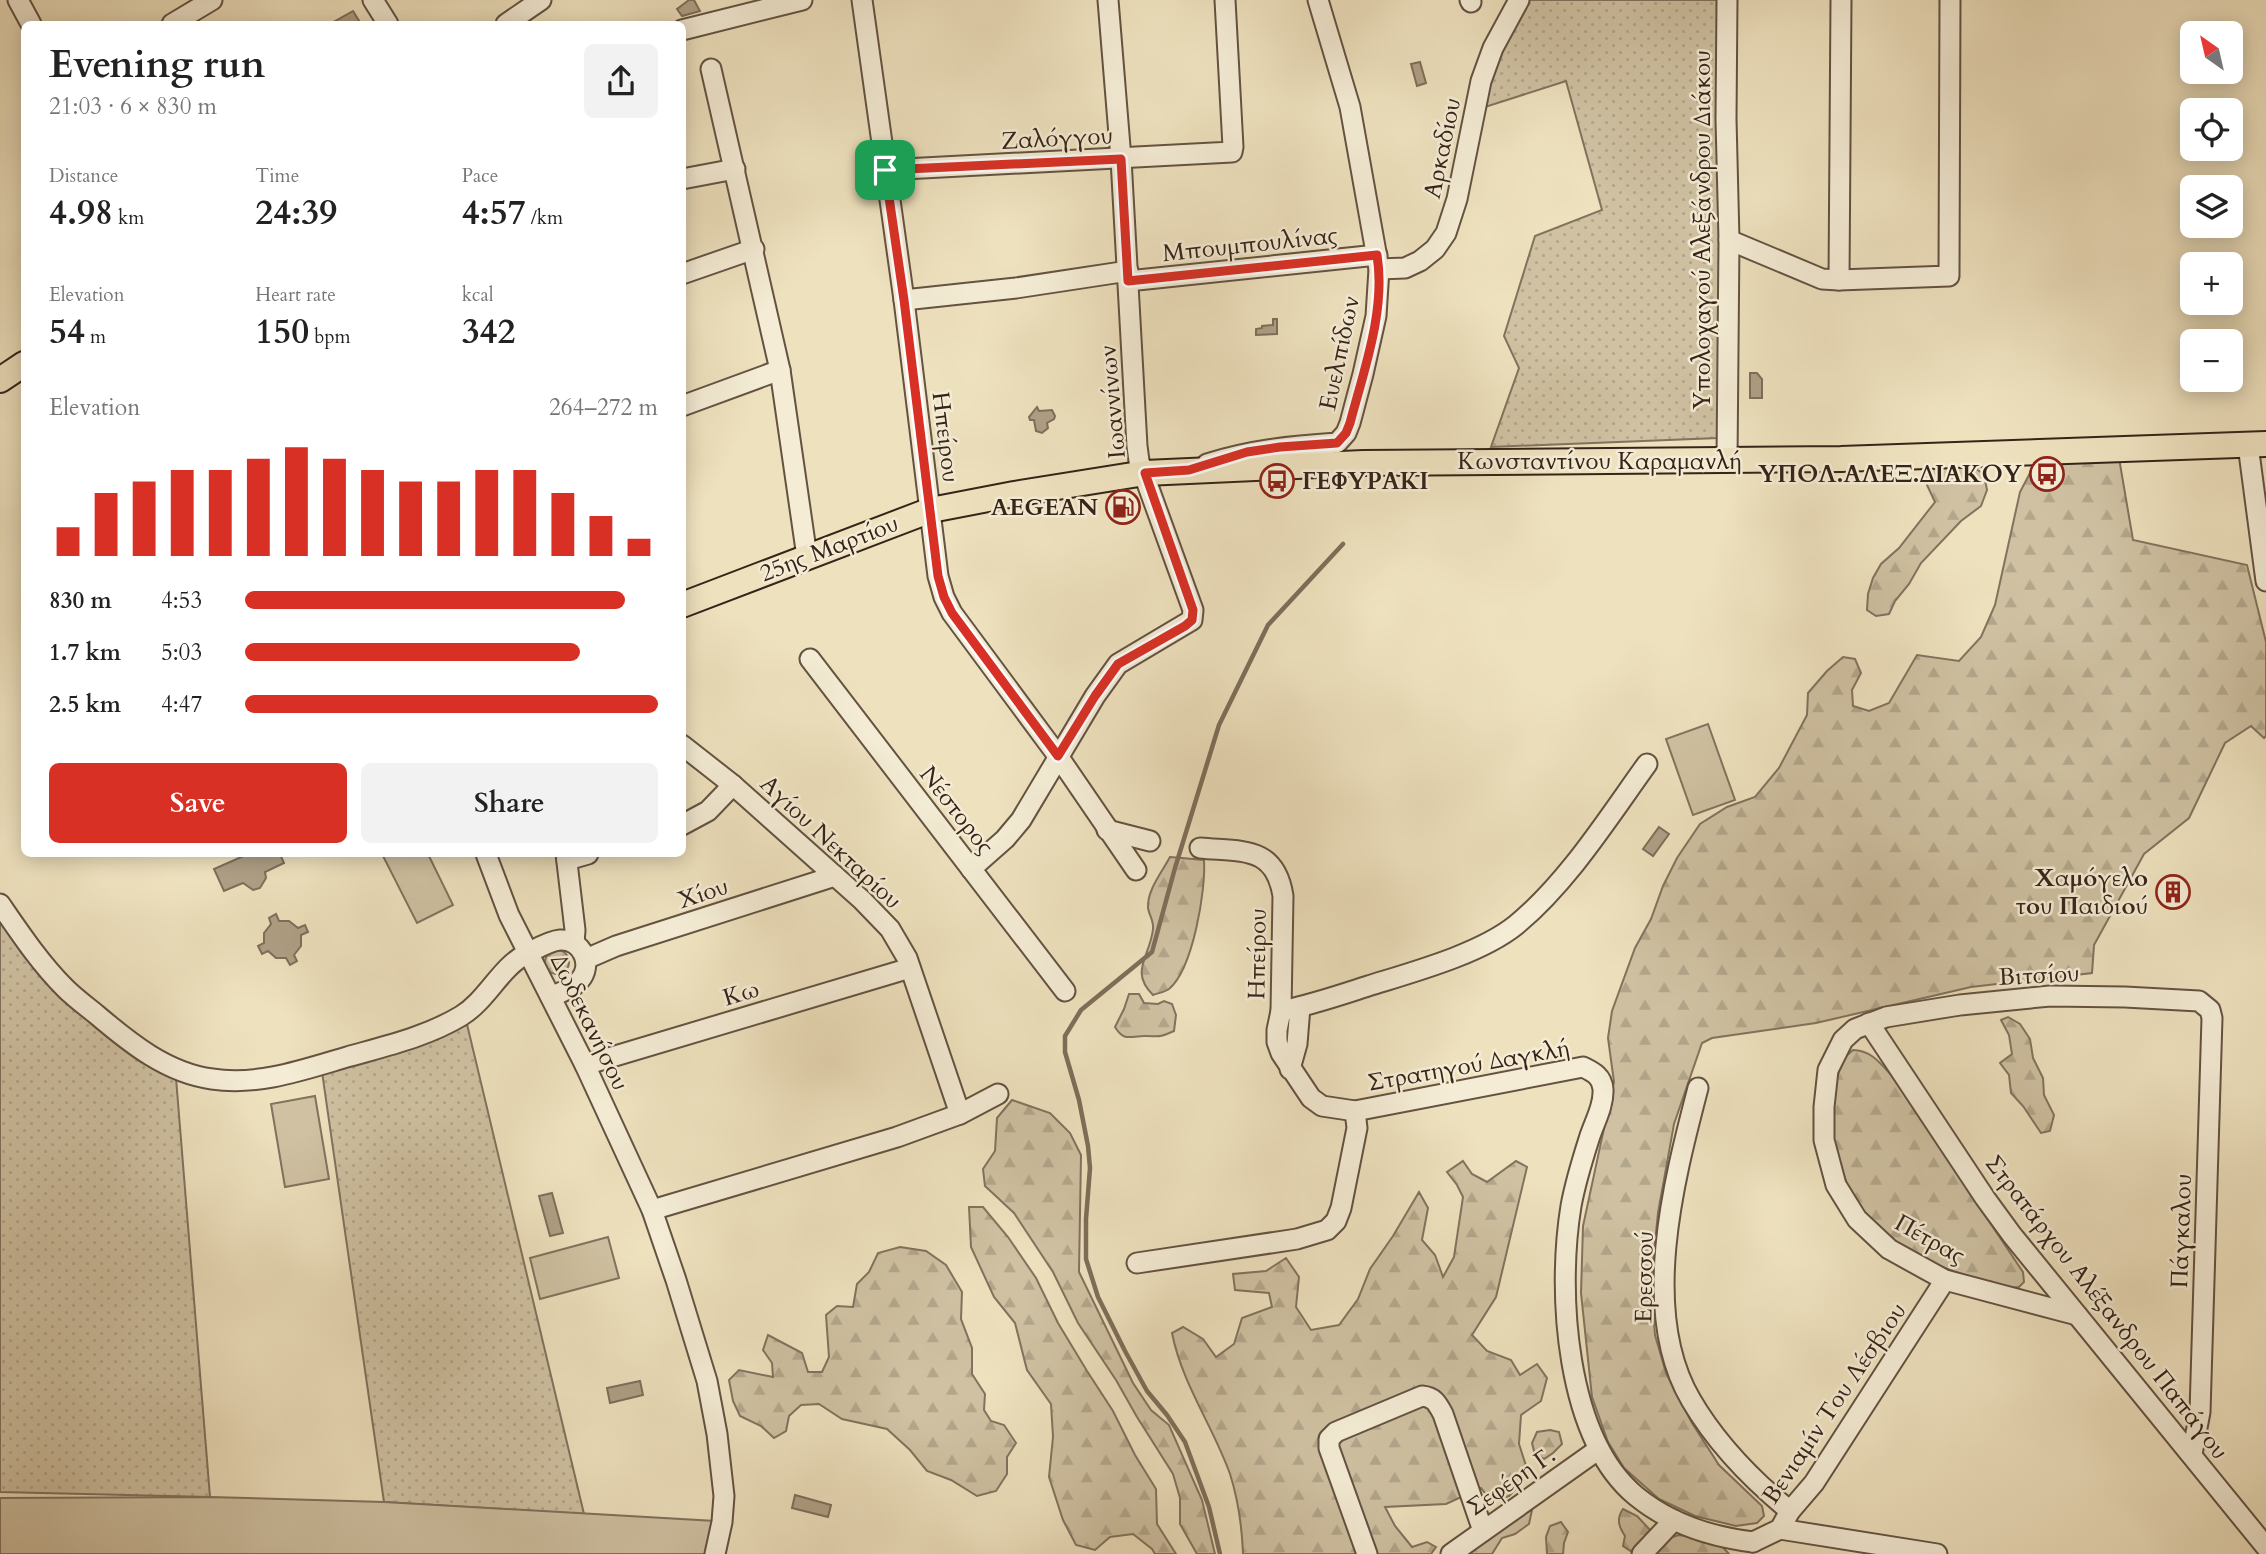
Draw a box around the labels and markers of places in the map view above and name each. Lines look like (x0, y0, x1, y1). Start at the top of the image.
pin (855, 140, 915, 200)
bus stop icon: ΥΠΟΛ.ΑΛΕΞ.ΔΙΑΚΟΥ (2028, 455, 2066, 493)
place label: ΥΠΟΛ.ΑΛΕΞ.ΔΙΑΚΟΥ (1758, 458, 2023, 491)
bus stop icon: ΓΕΦΥΡΑΚΙ (1258, 462, 1296, 500)
place label: ΓΕΦΥΡΑΚΙ (1302, 465, 1428, 498)
fuel station icon: AEGEAN (1104, 488, 1142, 526)
place label: AEGEAN (991, 491, 1098, 524)
place label: Χαμόγελο του Παιδιού (2016, 862, 2148, 923)
building icon: Χαμόγελο του Παιδιού (2154, 873, 2192, 911)

